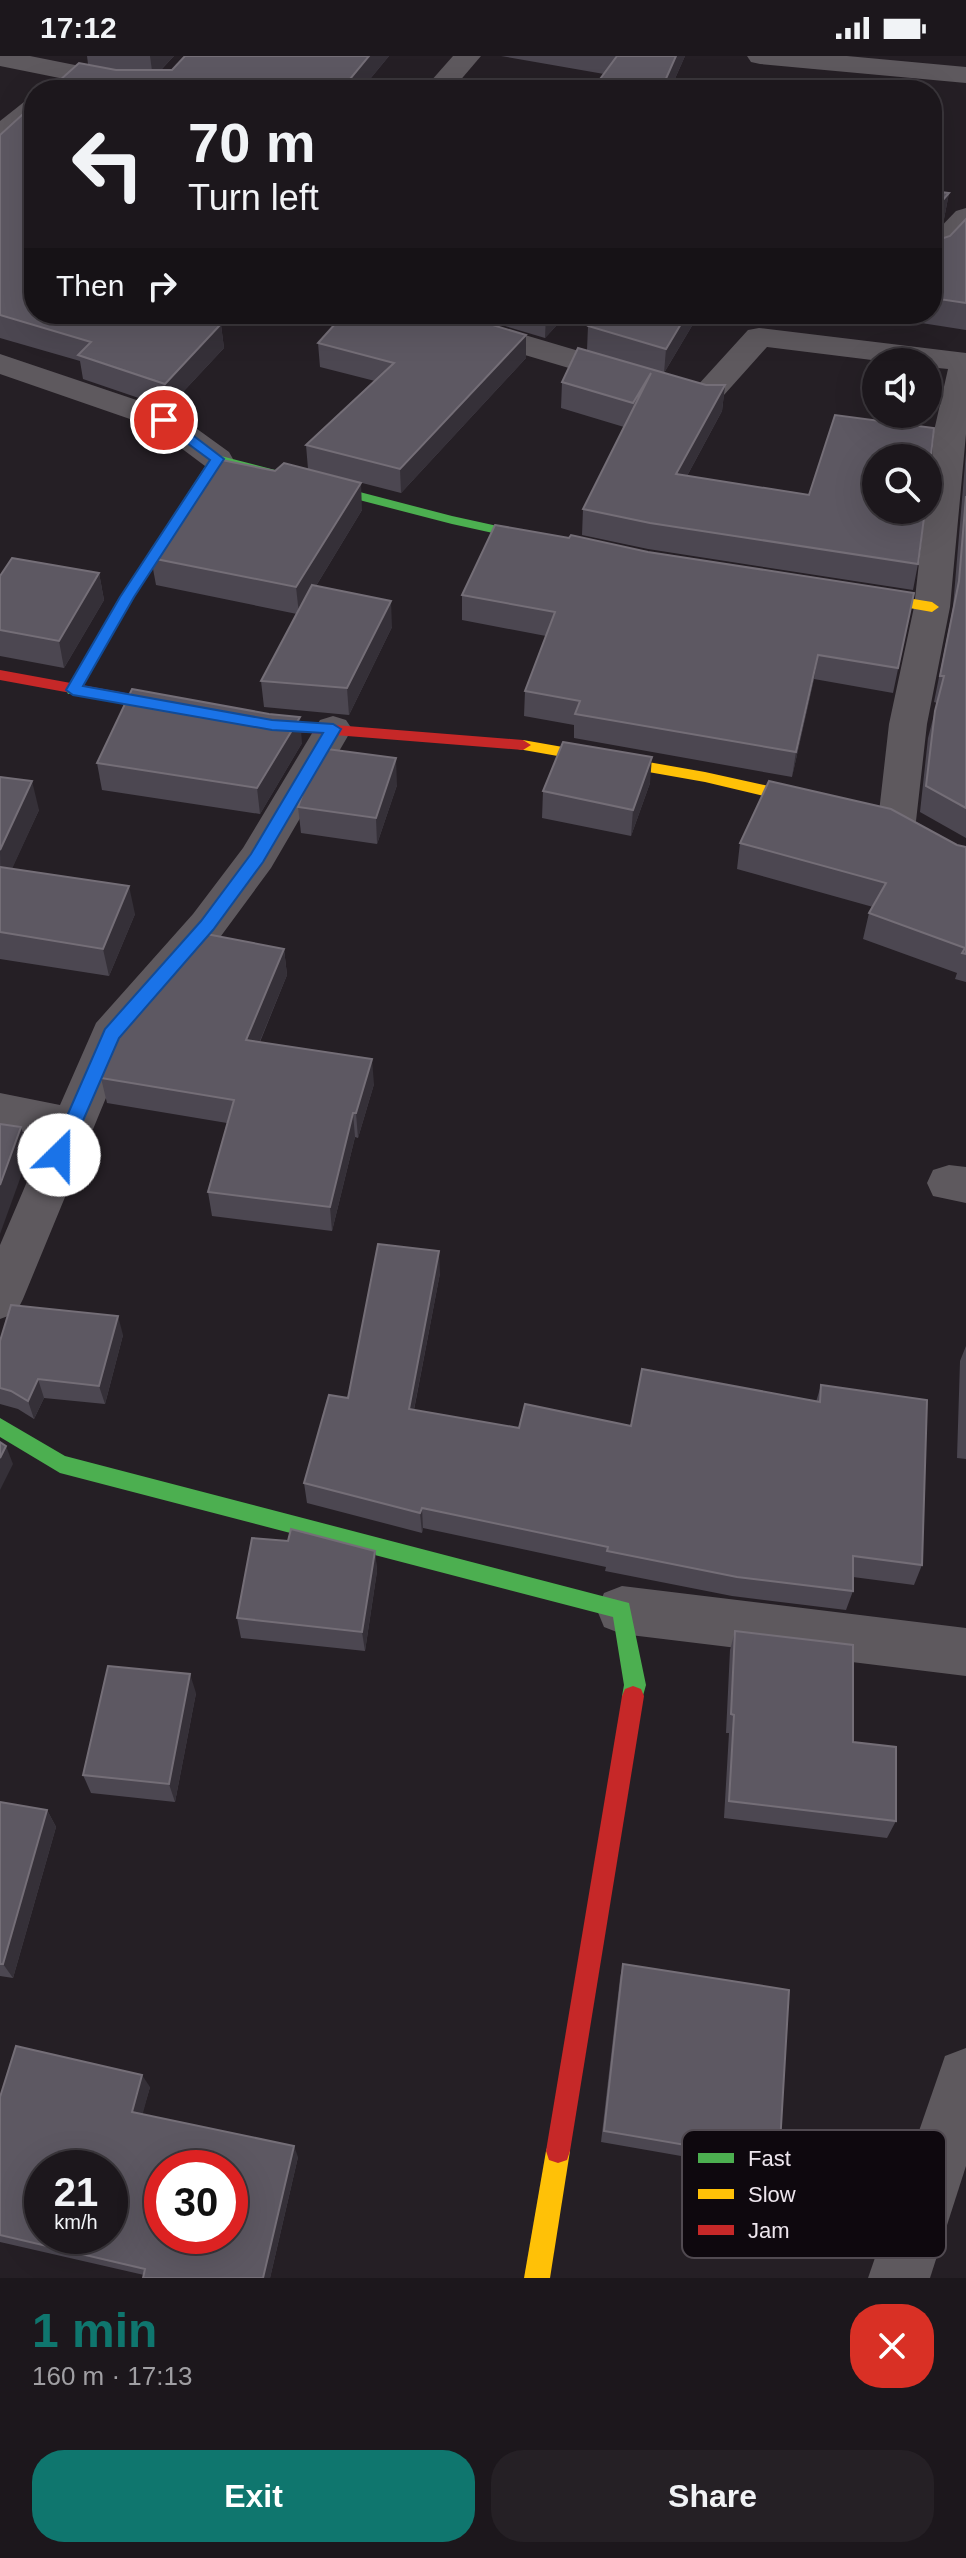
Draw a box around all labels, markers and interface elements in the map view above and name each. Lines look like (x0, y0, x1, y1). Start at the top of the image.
text: 17:12 (40, 11, 117, 44)
text: 70 m (188, 111, 316, 174)
icon: left (56, 112, 160, 216)
text: Turn left (188, 177, 319, 218)
icon: right (140, 264, 184, 308)
text: Then (56, 269, 124, 302)
map controls (862, 348, 942, 524)
button: sound (862, 348, 942, 428)
pin (130, 386, 198, 454)
icon: arrive (142, 398, 186, 442)
button: search (862, 444, 942, 524)
position arrow (17, 1113, 101, 1197)
legend (682, 2130, 946, 2258)
text: Fast (748, 2146, 791, 2171)
speed limit sign: 30 (144, 2150, 248, 2254)
text: 21 (54, 2170, 98, 2214)
text: Slow (748, 2182, 796, 2207)
text: km/h (54, 2211, 98, 2233)
text: Jam (748, 2218, 790, 2243)
text: 1 min (32, 2304, 157, 2357)
button: close (850, 2304, 934, 2388)
text: 160 m · 17:13 (32, 2361, 192, 2391)
button: Exit (32, 2450, 475, 2542)
button: Share (491, 2450, 934, 2542)

